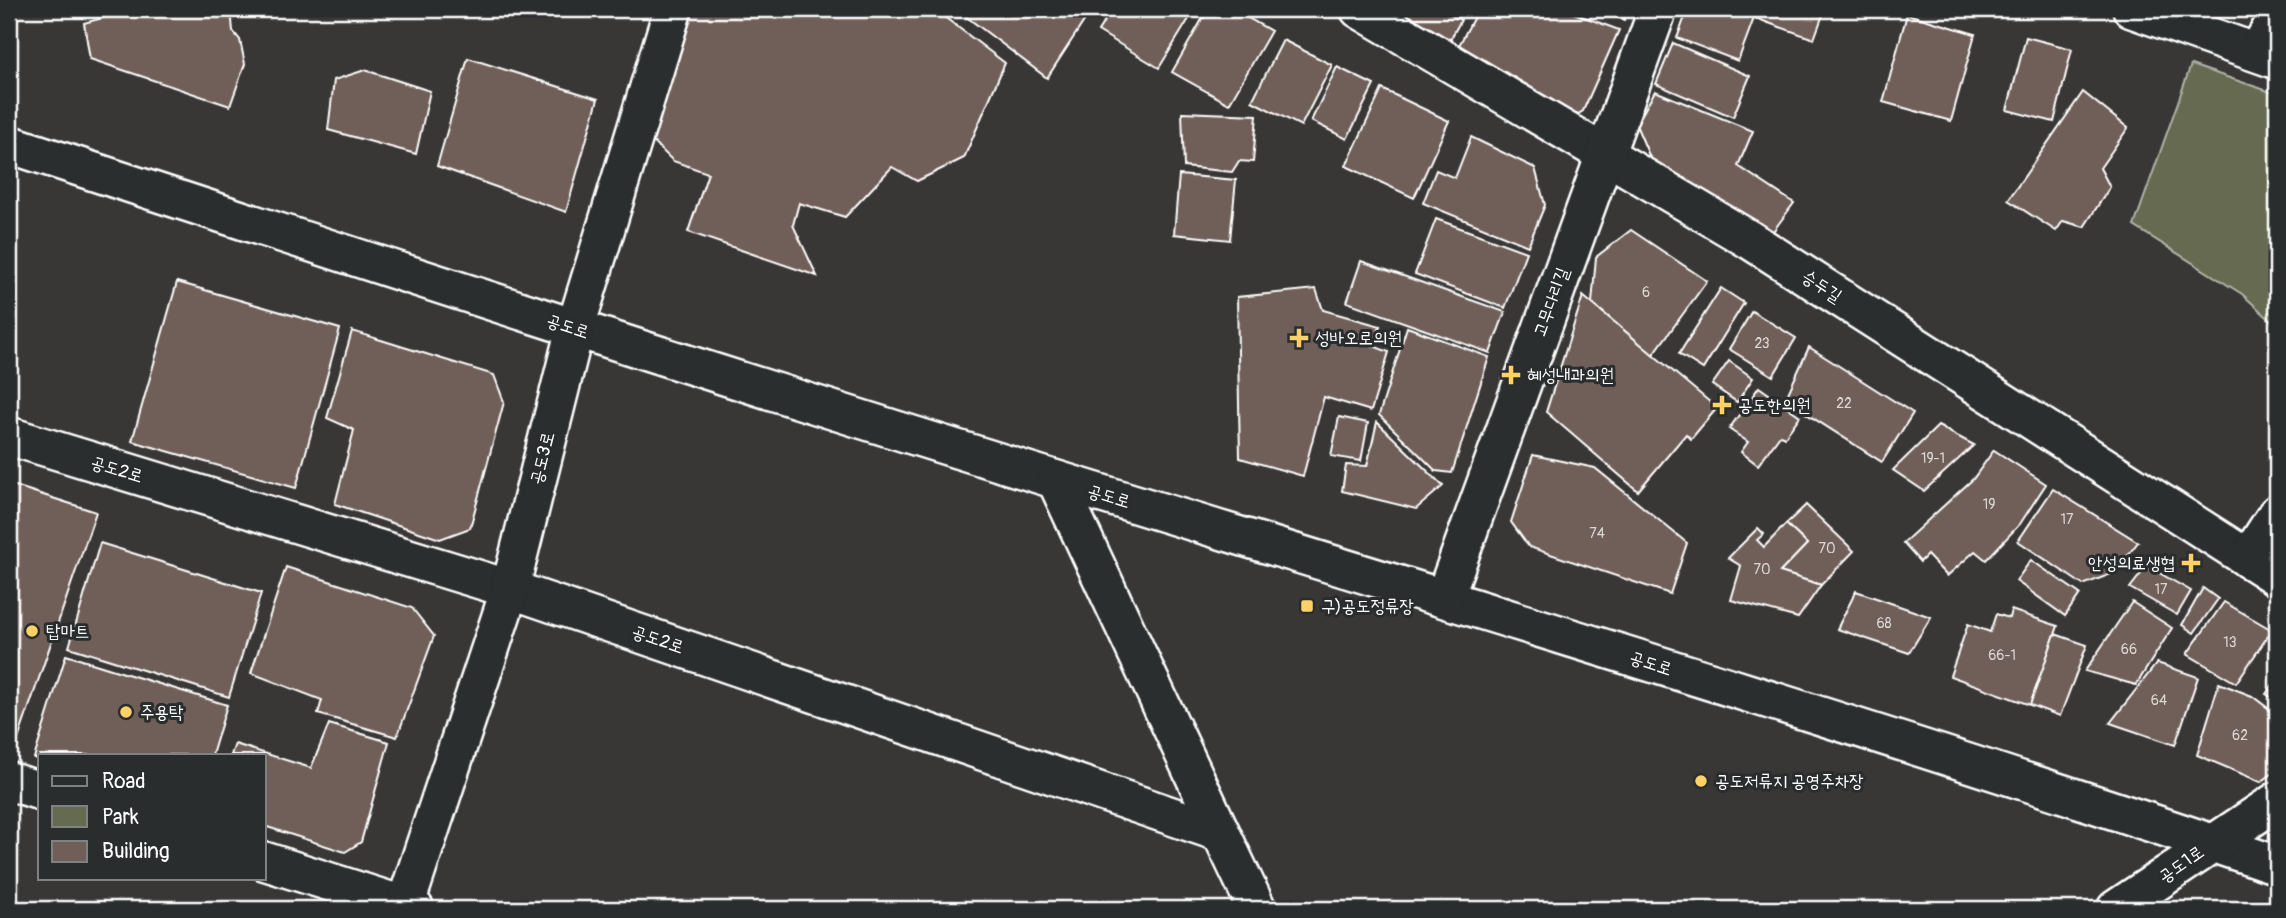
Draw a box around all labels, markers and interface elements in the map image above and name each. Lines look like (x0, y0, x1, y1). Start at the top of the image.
street label: 고무다리길 (1528, 264, 1575, 340)
street label: 승두길 (1797, 265, 1847, 308)
house number: 6 (1642, 284, 1650, 301)
street label: 공도로 (544, 309, 592, 344)
place label: 성바오로의원 (1315, 327, 1402, 350)
marker: 성바오로의원 (1289, 328, 1309, 348)
house number: 23 (1754, 335, 1770, 352)
place label: 혜성내과의원 (1527, 364, 1614, 387)
marker: 혜성내과의원 (1501, 365, 1521, 385)
place label: 공도한의원 (1738, 394, 1810, 417)
marker: 공도한의원 (1712, 395, 1732, 415)
house number: 22 (1836, 395, 1852, 412)
street label: 공도3로 (525, 429, 560, 487)
house number: 19-1 (1921, 450, 1945, 467)
street label: 공도2로 (88, 451, 146, 488)
street label: 공도로 (1085, 479, 1133, 514)
house number: 19 (1983, 496, 1995, 513)
house number: 17 (2061, 511, 2074, 528)
house number: 74 (1589, 525, 1605, 542)
house number: 70 (1819, 540, 1835, 557)
place label: 안성의료생협 (2088, 552, 2175, 575)
marker: 안성의료생협 (2181, 553, 2201, 573)
house number: 70 (1754, 561, 1770, 578)
house number: 17 (2155, 581, 2168, 598)
place label: 구)공도정류장 (1321, 595, 1414, 618)
marker: 구)공도정류장 (1299, 598, 1315, 614)
house number: 68 (1876, 615, 1892, 632)
place label: 탑마트 (46, 620, 89, 643)
street label: 공도2로 (629, 620, 687, 659)
marker: 탑마트 (24, 623, 40, 639)
house number: 13 (2223, 634, 2237, 651)
house number: 66 (2121, 641, 2137, 658)
street label: 공도로 (1627, 646, 1675, 681)
house number: 66-1 (1988, 647, 2016, 664)
house number: 64 (2151, 692, 2167, 709)
place label: 주용탁 (140, 701, 184, 724)
marker: 주용탁 (118, 704, 134, 720)
house number: 62 (2232, 727, 2248, 744)
legend (38, 754, 266, 880)
text: Road (102, 768, 146, 795)
place label: 공도저류지 공영주차장 (1715, 770, 1864, 793)
marker: 공도저류지 공영주차장 (1693, 773, 1709, 789)
text: Park (102, 804, 139, 831)
text: Building (102, 838, 169, 865)
street label: 공도1로 (2154, 841, 2209, 888)

